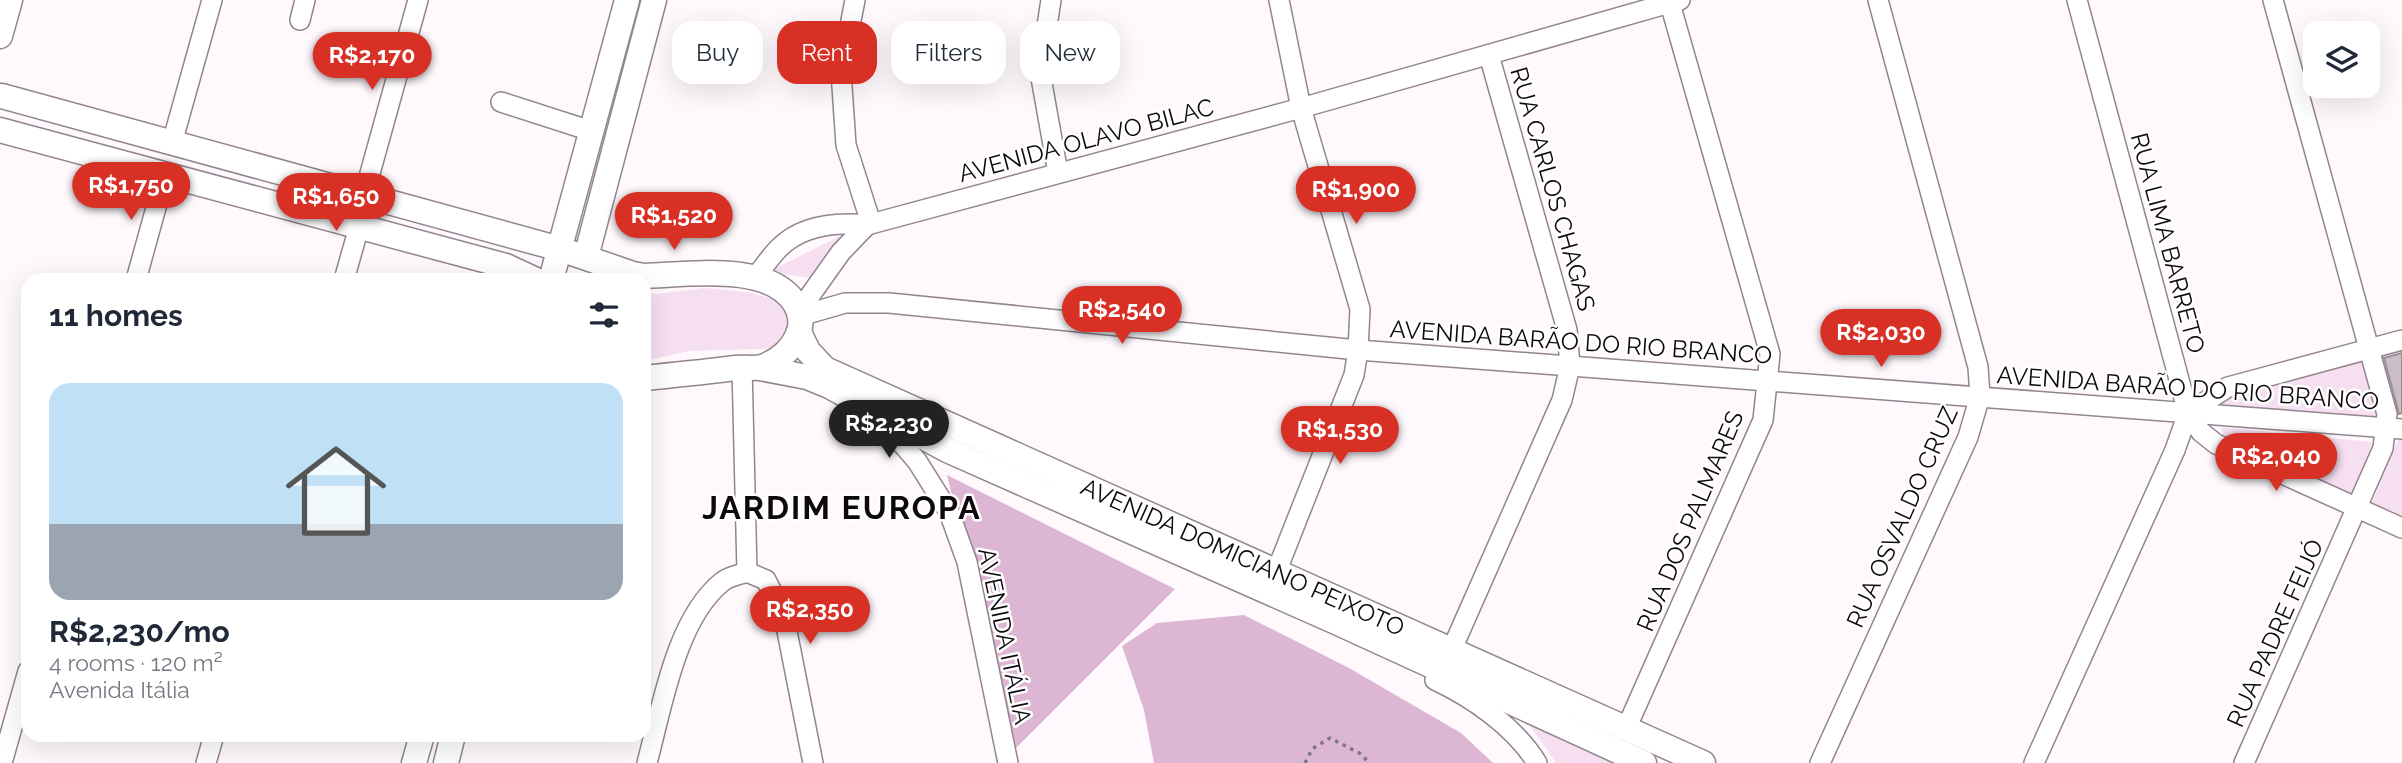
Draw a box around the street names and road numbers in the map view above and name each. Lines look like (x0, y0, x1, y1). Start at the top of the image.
street label: RUA CARLOS CHAGAS (1504, 64, 1602, 314)
street label: AVENIDA OLAVO BILAC (955, 92, 1217, 188)
street label: RUA LIMA BARRETO (2125, 130, 2211, 356)
street label: AVENIDA BARÃO DO RIO BRANCO (1389, 314, 1773, 370)
street label: AVENIDA BARÃO DO RIO BRANCO (1996, 360, 2380, 416)
street label: RUA OSVALDO CRUZ (1840, 402, 1964, 632)
street label: RUA DOS PALMARES (1630, 406, 1750, 636)
street label: AVENIDA DOMICIANO PEIXOTO (1077, 471, 1409, 642)
street label: RUA PADRE FEIJÓ (2221, 535, 2329, 731)
street label: AVENIDA ITÁLIA (972, 545, 1038, 727)

